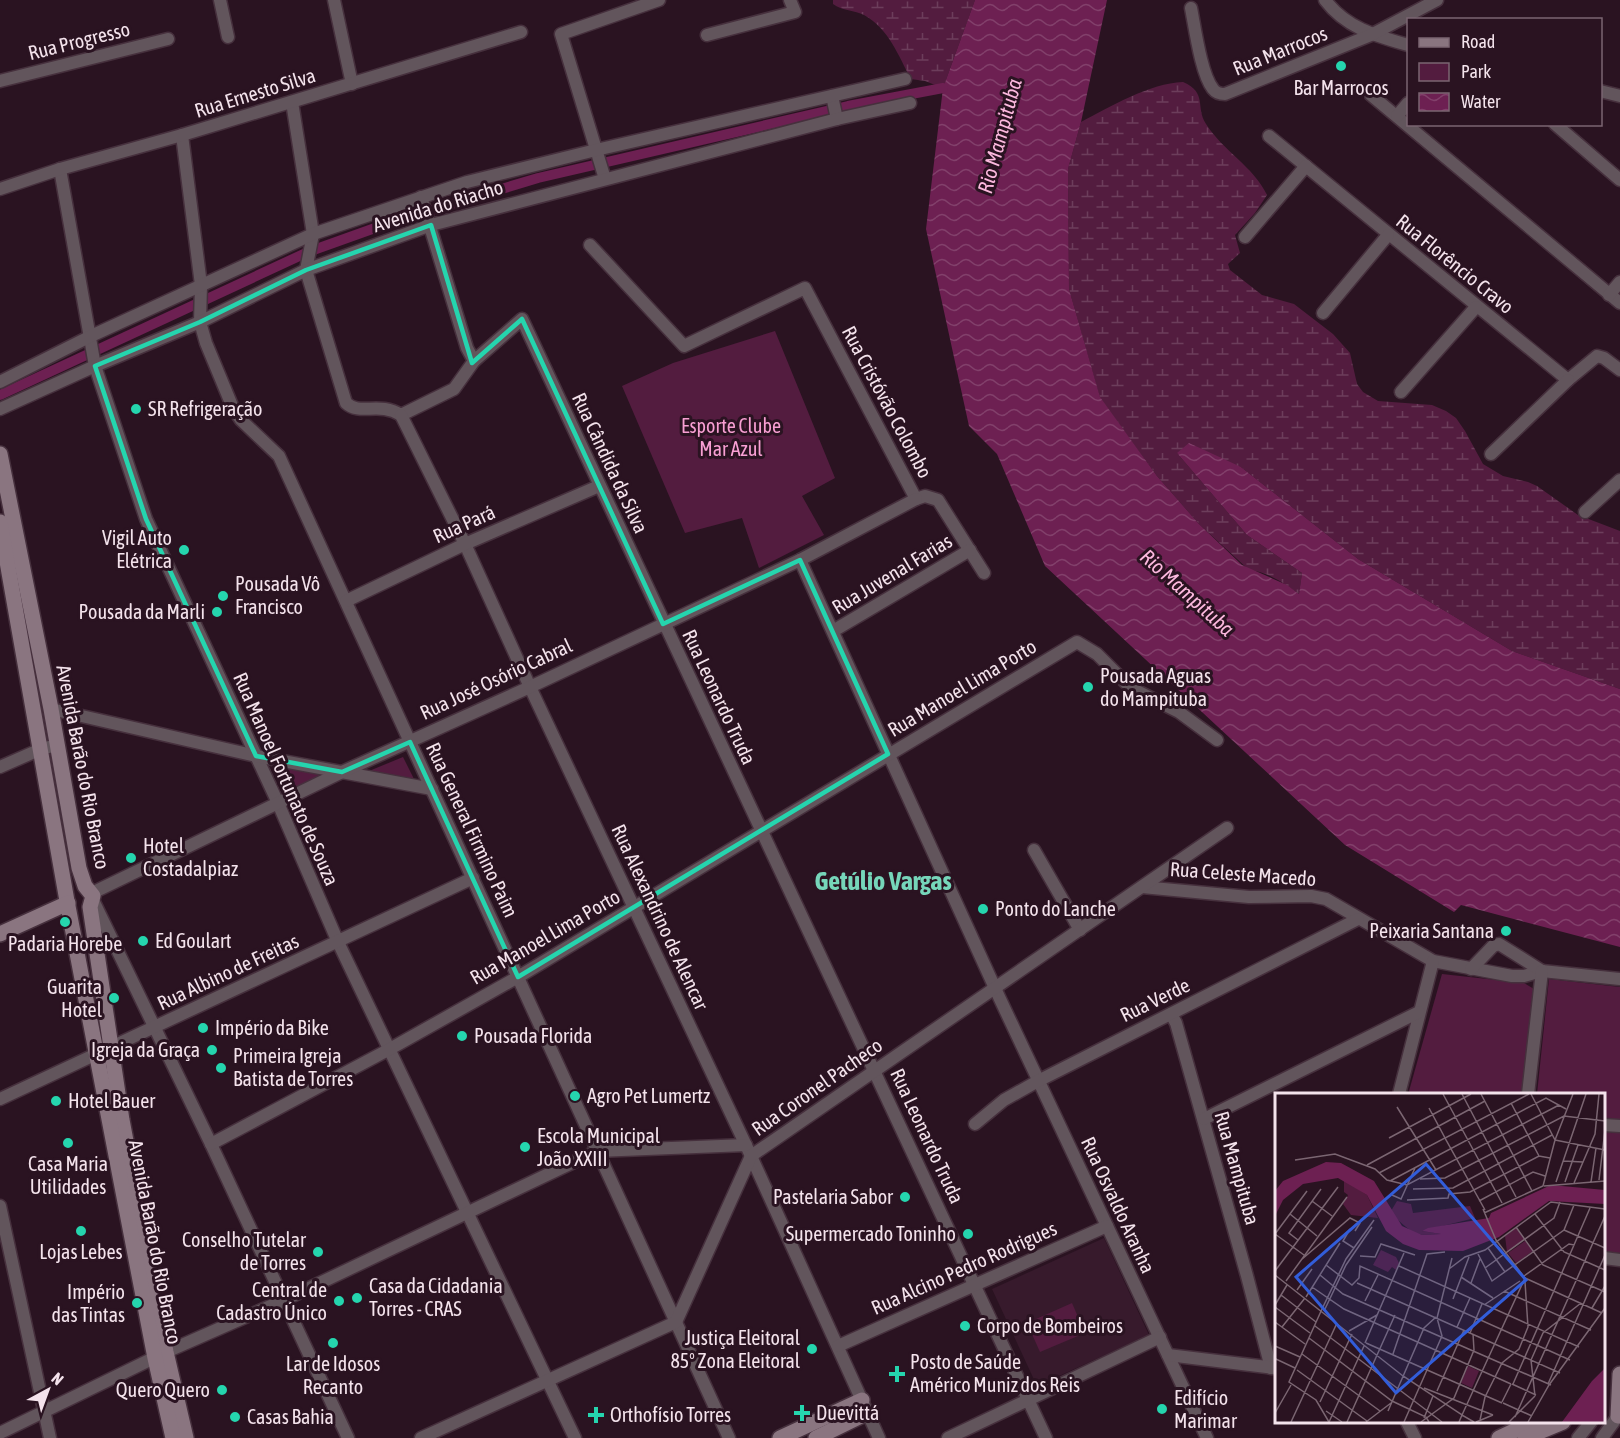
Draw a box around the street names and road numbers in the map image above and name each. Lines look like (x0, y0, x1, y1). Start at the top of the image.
street label: Rua Progresso (26, 17, 132, 64)
street label: Rua Marrocos (1229, 21, 1330, 80)
street label: Rua Ernesto Silva (192, 63, 318, 122)
street label: Avenida do Riacho (370, 175, 506, 236)
street label: Rua Florêncio Cravo (1392, 209, 1519, 318)
street label: Rua Cristóvão Colombo (838, 322, 937, 482)
street label: Rua Cândida da Silva (568, 389, 653, 537)
street label: Rua Pará (429, 500, 498, 547)
street label: Rua Juvenal Farias (828, 529, 956, 618)
street label: Rua Leonardo Truda (678, 626, 761, 768)
street label: Rua José Osório Cabral (416, 633, 576, 724)
street label: Rua Manoel Lima Porto (883, 634, 1040, 741)
street label: Avenida Barão do Rio Branco (52, 663, 115, 871)
street label: Rua Manoel Fortunato de Souza (229, 669, 344, 889)
street label: Rua General Firmino Paim (422, 739, 523, 921)
street label: Rua Alexandrino de Alencar (607, 820, 714, 1014)
street label: Rua Celeste Macedo (1169, 857, 1317, 890)
street label: Rua Manoel Lima Porto (466, 884, 624, 989)
street label: Rua Albino de Freitas (153, 929, 302, 1014)
street label: Rua Verde (1116, 973, 1193, 1026)
street label: Rua Coronel Pacheco (747, 1033, 886, 1140)
street label: Rua Leonardo Truda (886, 1065, 969, 1207)
street label: Rua Mampituba (1210, 1108, 1265, 1227)
street label: Rua Osvaldo Aranha (1077, 1133, 1160, 1277)
street label: Avenida Barão do Rio Branco (124, 1138, 187, 1346)
street label: Rua Alcino Pedro Rodrigues (868, 1216, 1060, 1319)

